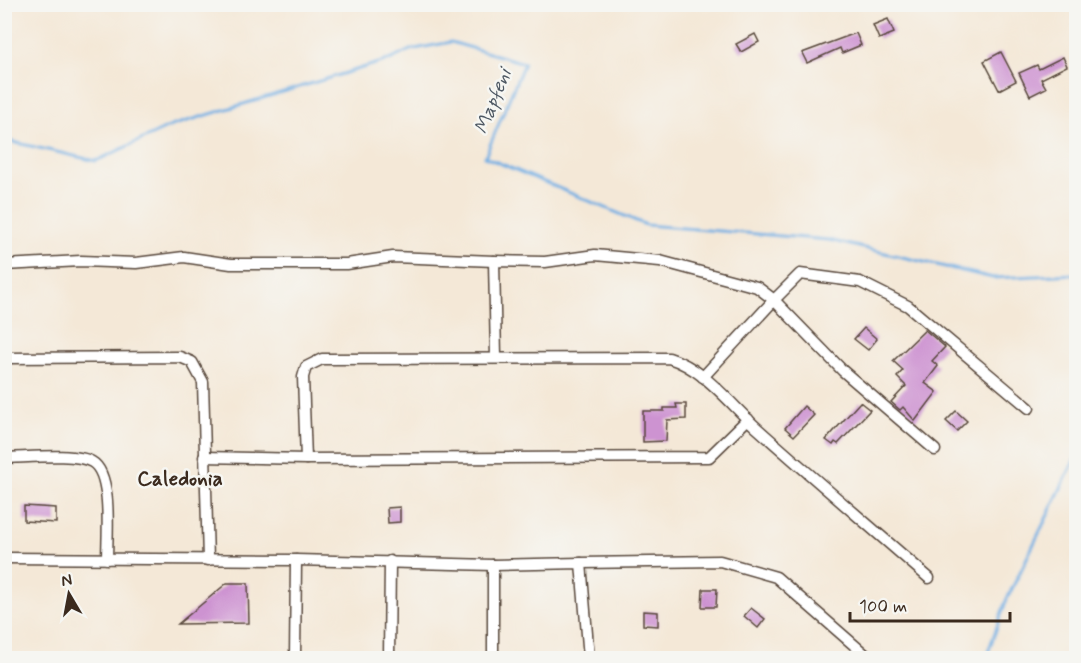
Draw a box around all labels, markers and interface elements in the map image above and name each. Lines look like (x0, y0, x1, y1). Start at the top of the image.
water label: Mapfeni (468, 63, 520, 138)
district label: Caledonia (137, 465, 223, 493)
north arrow (39, 564, 99, 624)
text: N (60, 569, 74, 592)
scale bar (850, 585, 1010, 623)
text: 100 m (859, 595, 907, 619)

